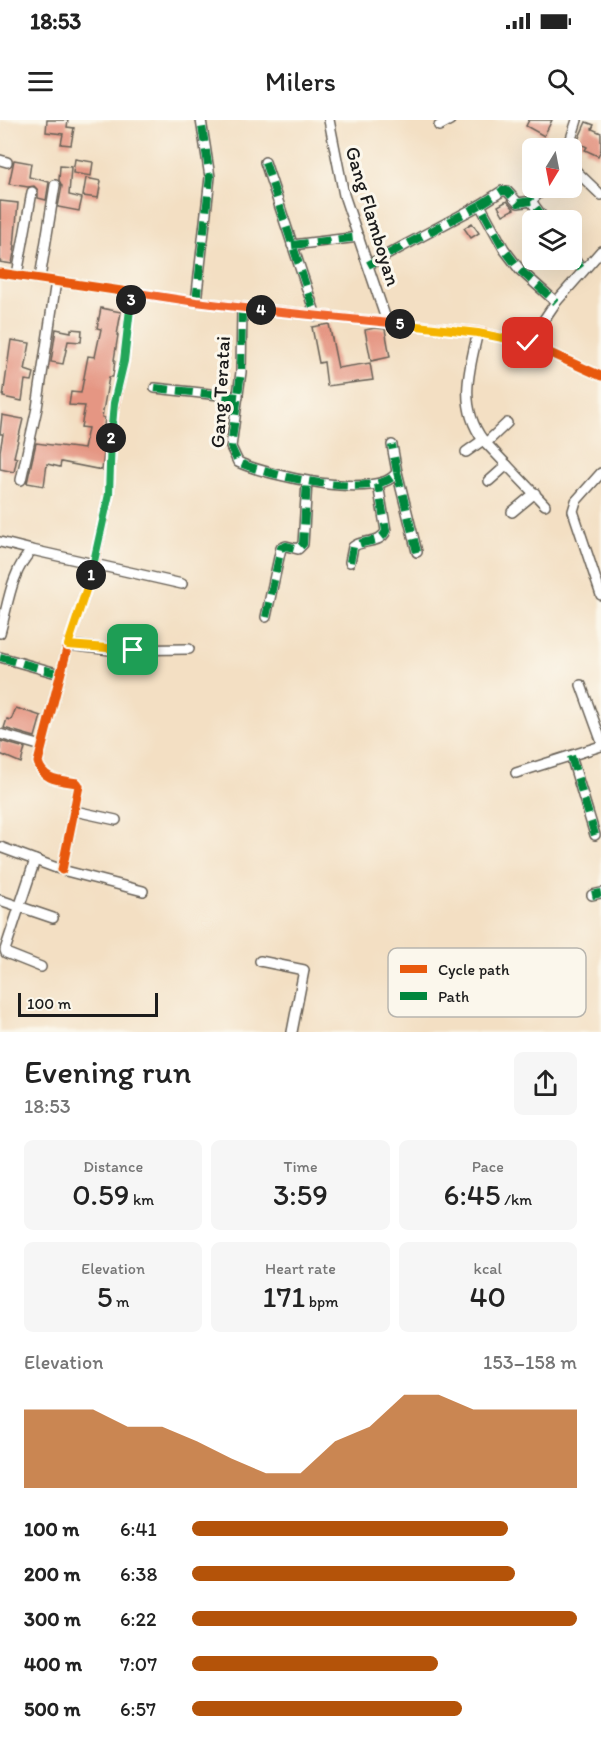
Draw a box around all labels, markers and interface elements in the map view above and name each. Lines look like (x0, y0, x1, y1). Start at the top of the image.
text: 18:53 (30, 8, 81, 35)
icon: menu (24, 65, 57, 98)
text: Milers (265, 65, 336, 98)
icon: search (544, 65, 577, 98)
north arrow (522, 138, 582, 198)
map controls (522, 138, 582, 270)
street label: Gang Flamboyan (340, 143, 406, 289)
button: layers (522, 210, 582, 270)
pin: 3 (116, 285, 146, 315)
text: 3 (127, 290, 135, 309)
pin: 4 (246, 295, 276, 325)
text: 4 (256, 300, 266, 319)
pin: 5 (385, 309, 415, 339)
text: 5 (396, 314, 404, 333)
pin (502, 317, 553, 368)
icon: check (511, 326, 544, 359)
street label: Gang Teratai (205, 335, 235, 449)
pin: 2 (96, 423, 126, 453)
text: 2 (107, 428, 115, 447)
pin: 1 (76, 560, 106, 590)
text: 1 (87, 565, 95, 584)
pin (107, 624, 158, 675)
icon: arrive (116, 633, 149, 666)
legend (388, 948, 586, 1017)
text: Cycle path (438, 960, 510, 979)
text: Path (438, 987, 469, 1006)
scale bar (18, 990, 158, 1018)
text: 100 m (27, 994, 71, 1013)
text: Evening run (24, 1052, 191, 1091)
button: share (514, 1052, 577, 1115)
text: 18:53 (24, 1094, 71, 1118)
text: Distance (83, 1157, 143, 1176)
text: Time (283, 1157, 318, 1176)
text: Pace (472, 1157, 504, 1176)
text: 0.59 (72, 1176, 129, 1213)
text: 3:59 (273, 1176, 328, 1213)
text: 6:45 (444, 1176, 501, 1213)
text: km (129, 1190, 154, 1209)
text: /km (501, 1190, 532, 1209)
text: Elevation (81, 1259, 145, 1278)
text: Heart rate (265, 1259, 336, 1278)
text: kcal (474, 1259, 502, 1278)
text: 5 (97, 1278, 113, 1315)
text: 171 (262, 1278, 305, 1315)
text: 40 (470, 1278, 506, 1315)
text: m (113, 1292, 130, 1311)
text: bpm (305, 1292, 339, 1311)
text: Elevation (24, 1350, 103, 1374)
text: 153–158 m (483, 1350, 577, 1374)
text: 100 m (24, 1517, 79, 1541)
text: 6:41 (120, 1517, 157, 1541)
text: 200 m (24, 1562, 80, 1586)
text: 6:38 (120, 1562, 157, 1586)
text: 300 m (24, 1607, 81, 1631)
text: 6:22 (120, 1607, 157, 1631)
text: 400 m (24, 1652, 82, 1676)
text: 7:07 (120, 1652, 157, 1676)
text: 500 m (24, 1697, 80, 1721)
text: 6:57 (120, 1697, 156, 1721)

